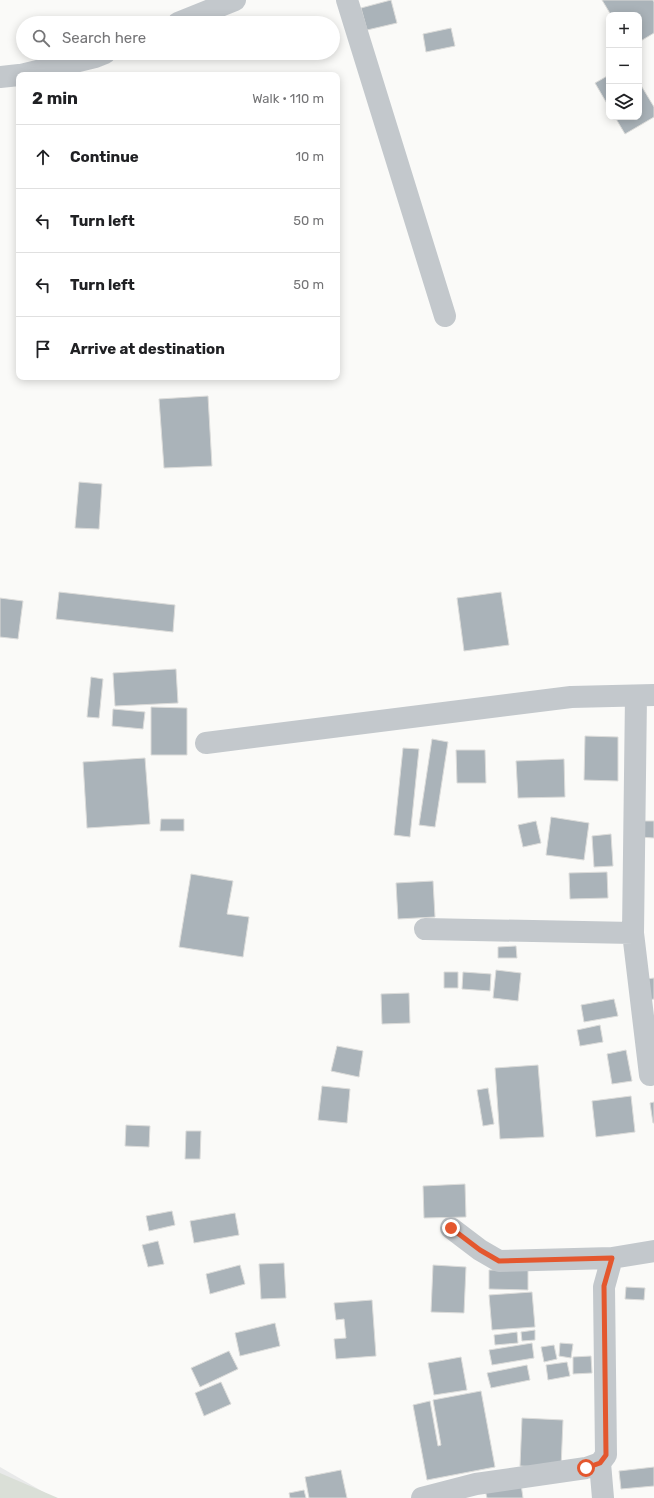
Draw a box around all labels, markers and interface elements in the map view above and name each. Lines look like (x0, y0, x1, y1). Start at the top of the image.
map controls (606, 12, 642, 120)
button: + (606, 12, 642, 48)
search box (16, 16, 340, 60)
icon: search (30, 27, 52, 49)
text: Search here (62, 29, 146, 47)
button: − (606, 48, 642, 84)
button: layers (606, 84, 642, 120)
text: 2 min (32, 88, 78, 108)
text: Walk · 110 m (252, 91, 324, 106)
icon: ahead (32, 146, 54, 168)
text: Continue (70, 148, 139, 166)
text: 10 m (295, 149, 324, 164)
icon: left (32, 210, 54, 232)
text: Turn left (70, 212, 135, 230)
text: 50 m (293, 213, 324, 228)
icon: left (32, 274, 54, 296)
text: Turn left (70, 276, 135, 294)
text: 50 m (293, 277, 324, 292)
icon: arrive (32, 338, 54, 360)
text: Arrive at destination (70, 340, 225, 358)
route end (442, 1219, 460, 1237)
route start (577, 1459, 595, 1477)

